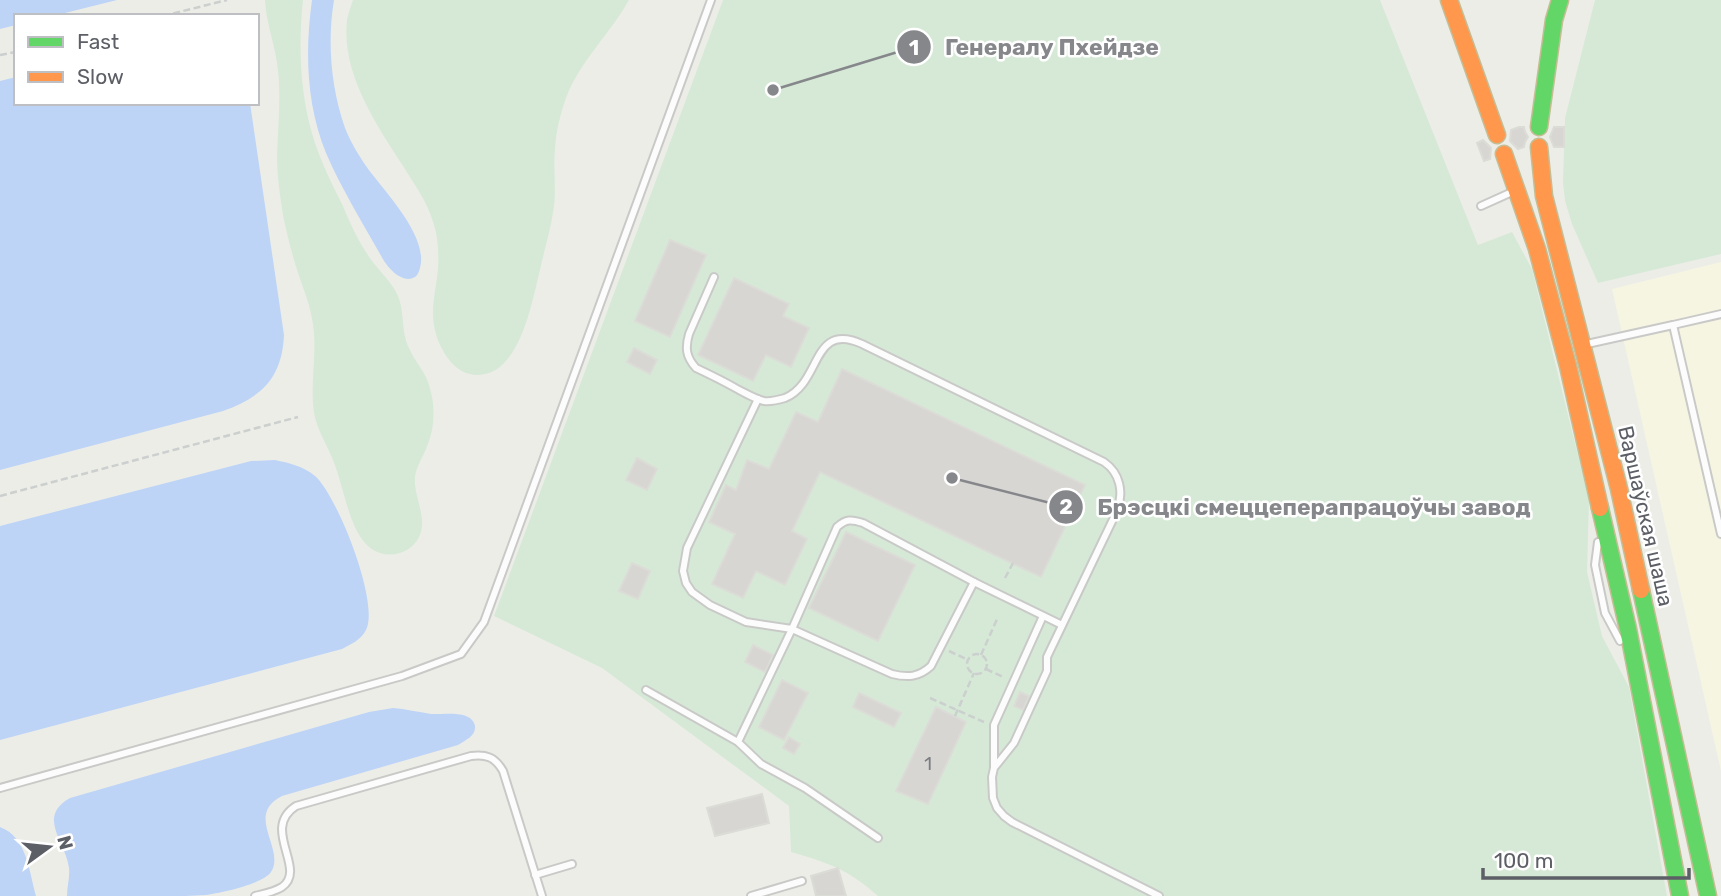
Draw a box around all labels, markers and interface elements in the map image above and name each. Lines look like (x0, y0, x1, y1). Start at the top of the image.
legend (14, 14, 259, 105)
callout: Генералу Пхейдзе (896, 25, 1173, 69)
text: Fast (77, 29, 119, 54)
text: Генералу Пхейдзе (945, 33, 1159, 61)
text: 1 (909, 35, 919, 60)
text: Slow (77, 64, 124, 89)
street label: Варшаўская шаша (1613, 423, 1679, 609)
callout: Брэсцкі смеццеперапрацоўчы завод (1048, 485, 1544, 529)
text: Брэсцкі смеццеперапрацоўчы завод (1097, 493, 1531, 521)
text: 2 (1059, 494, 1073, 519)
house number: 1 (924, 753, 932, 775)
north arrow (14, 812, 84, 882)
text: N (52, 833, 78, 852)
scale bar (1483, 836, 1690, 880)
text: 100 m (1494, 848, 1553, 873)

